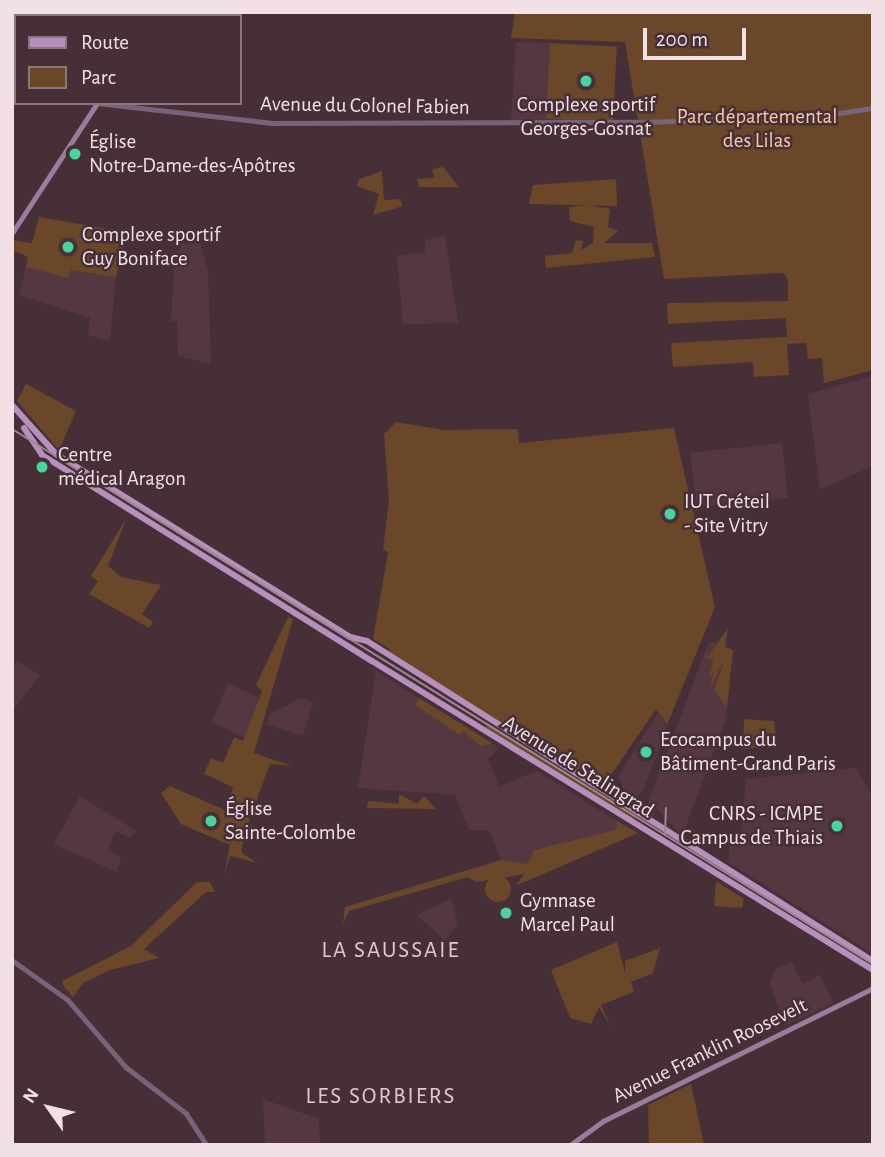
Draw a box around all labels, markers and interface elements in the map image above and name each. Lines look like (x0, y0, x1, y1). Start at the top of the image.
legend (14, 14, 242, 105)
scale bar (647, 14, 750, 58)
text: 200 m (656, 29, 708, 50)
text: Route (81, 32, 129, 53)
text: Parc (81, 67, 116, 88)
marker: Complexe sportif Georges-Gosnat (578, 73, 594, 89)
street label: Avenue du Colonel Fabien (260, 92, 470, 120)
place label: Complexe sportif Georges-Gosnat (517, 92, 655, 142)
park label: Parc départemental des Lilas (677, 104, 837, 154)
place label: Église Notre-Dame-des-Apôtres (89, 129, 296, 179)
marker: Église Notre-Dame-des-Apôtres (67, 146, 83, 162)
place label: Complexe sportif Guy Boniface (82, 222, 220, 272)
marker: Complexe sportif Guy Boniface (60, 239, 76, 255)
place label: Centre médical Aragon (58, 442, 186, 492)
marker: Centre médical Aragon (32, 457, 52, 477)
place label: IUT Créteil - Site Vitry (684, 489, 770, 539)
marker: IUT Créteil - Site Vitry (662, 506, 678, 522)
street label: Avenue de Stalingrad (498, 710, 658, 824)
place label: Ecocampus du Bâtiment-Grand Paris (660, 727, 836, 777)
marker: Ecocampus du Bâtiment-Grand Paris (638, 744, 654, 760)
place label: Église Sainte-Colombe (225, 796, 356, 846)
place label: CNRS - ICMPE Campus de Thiais (680, 801, 823, 851)
marker: Église Sainte-Colombe (203, 813, 219, 829)
marker: CNRS - ICMPE Campus de Thiais (829, 818, 845, 834)
place label: Gymnase Marcel Paul (520, 888, 615, 938)
marker: Gymnase Marcel Paul (498, 905, 514, 921)
district label: LA SAUSSAIE (323, 937, 459, 965)
street label: Avenue Franklin Roosevelt (609, 993, 811, 1109)
north arrow (14, 1073, 84, 1143)
district label: LES SORBIERS (307, 1083, 455, 1111)
text: N (20, 1085, 43, 1107)

